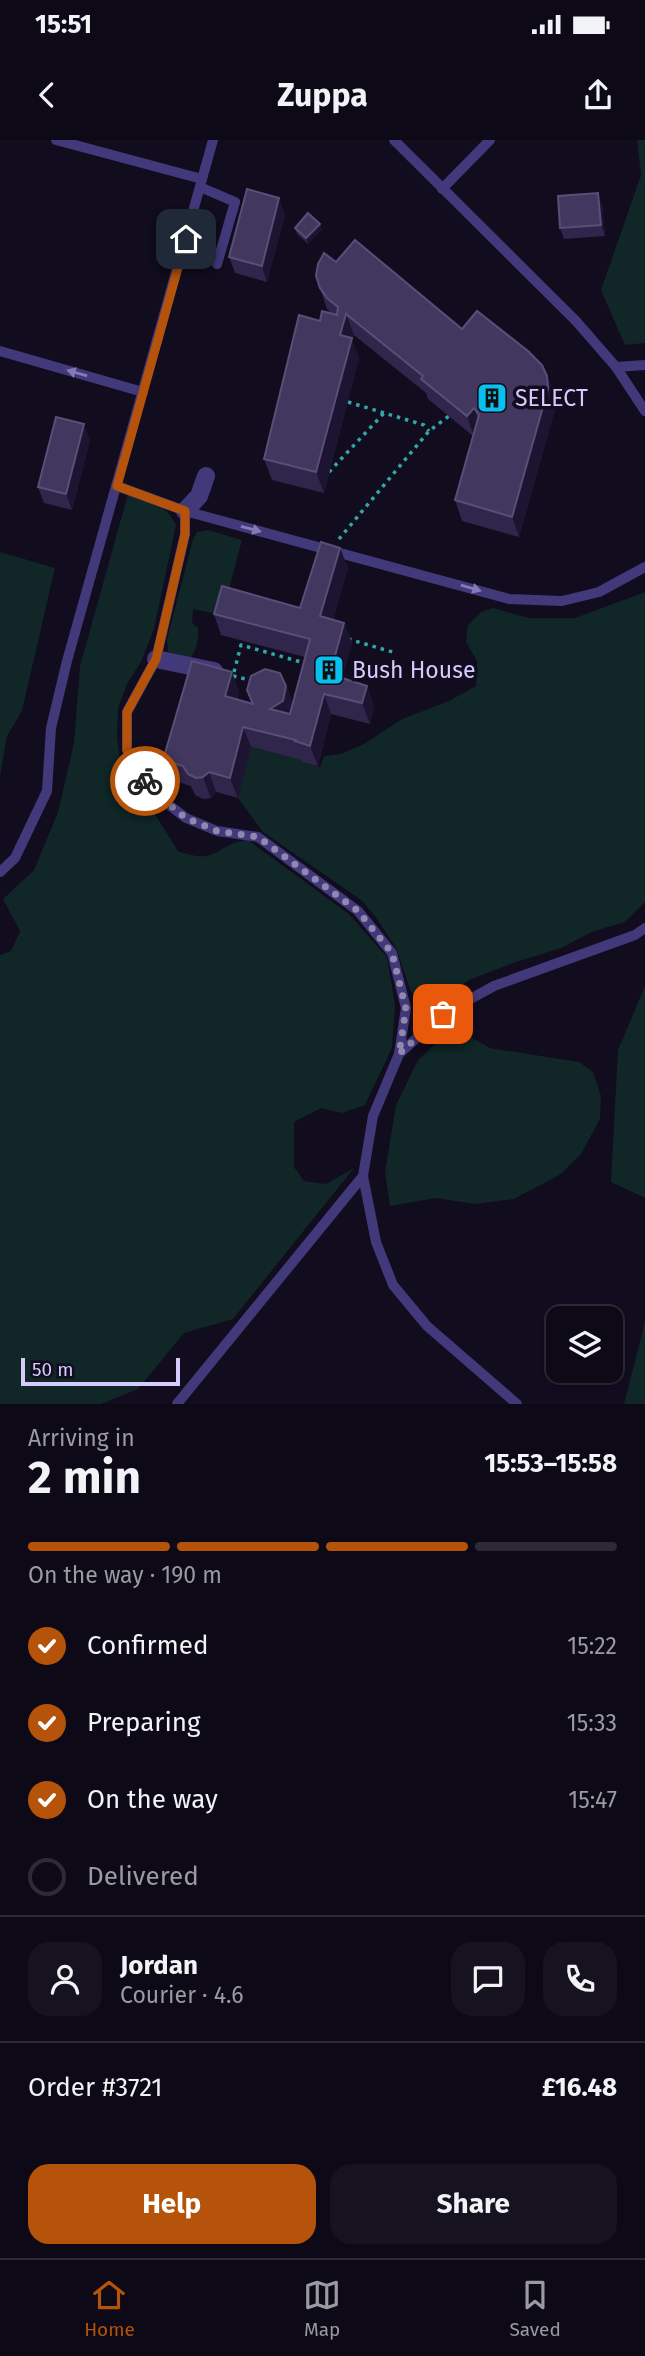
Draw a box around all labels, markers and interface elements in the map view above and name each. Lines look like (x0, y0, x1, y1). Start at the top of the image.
text: 15:51 (35, 9, 92, 40)
icon: back (28, 76, 66, 114)
text: Zuppa (277, 76, 368, 114)
icon: share (579, 76, 617, 114)
pin (156, 209, 216, 269)
icon: home (167, 220, 205, 258)
one-way arrow (66, 367, 88, 378)
building icon: SELECT (475, 381, 509, 415)
place label: SELECT (515, 384, 588, 412)
one-way arrow (240, 524, 262, 535)
one-way arrow (461, 583, 482, 593)
building icon: Bush House (312, 653, 346, 687)
place label: Bush House (352, 656, 475, 684)
courier (110, 746, 180, 816)
icon: bike (126, 762, 164, 800)
pin (413, 984, 473, 1044)
icon: bag (424, 995, 462, 1033)
map controls (546, 1306, 623, 1383)
button: layers (546, 1306, 623, 1383)
scale bar (21, 1355, 180, 1387)
text: 50 m (32, 1358, 73, 1381)
text: Arriving in (28, 1424, 135, 1452)
text: 15:53–15:58 (484, 1448, 617, 1479)
text: 2 min (28, 1450, 141, 1505)
text: On the way · 190 m (28, 1561, 222, 1589)
icon: check (28, 1627, 66, 1665)
text: Confirmed (87, 1630, 208, 1661)
text: 15:22 (567, 1632, 617, 1660)
icon: check (28, 1704, 66, 1742)
text: Preparing (87, 1707, 200, 1738)
text: 15:33 (567, 1709, 617, 1737)
icon: check (28, 1781, 66, 1819)
text: On the way (87, 1784, 218, 1815)
text: 15:47 (568, 1786, 617, 1814)
text: Delivered (87, 1861, 199, 1892)
button: person (28, 1942, 102, 2016)
button: chat (451, 1942, 525, 2016)
button: phone (543, 1942, 617, 2016)
text: Jordan (120, 1950, 198, 1981)
text: Courier · 4.6 (120, 1981, 244, 2009)
text: Order #3721 (28, 2072, 163, 2103)
text: £16.48 (542, 2072, 617, 2103)
button: Help (28, 2164, 316, 2244)
button: Share (330, 2164, 617, 2244)
tab: Home (84, 2276, 135, 2341)
tab: Map (303, 2276, 341, 2341)
tab: Saved (509, 2276, 561, 2341)

